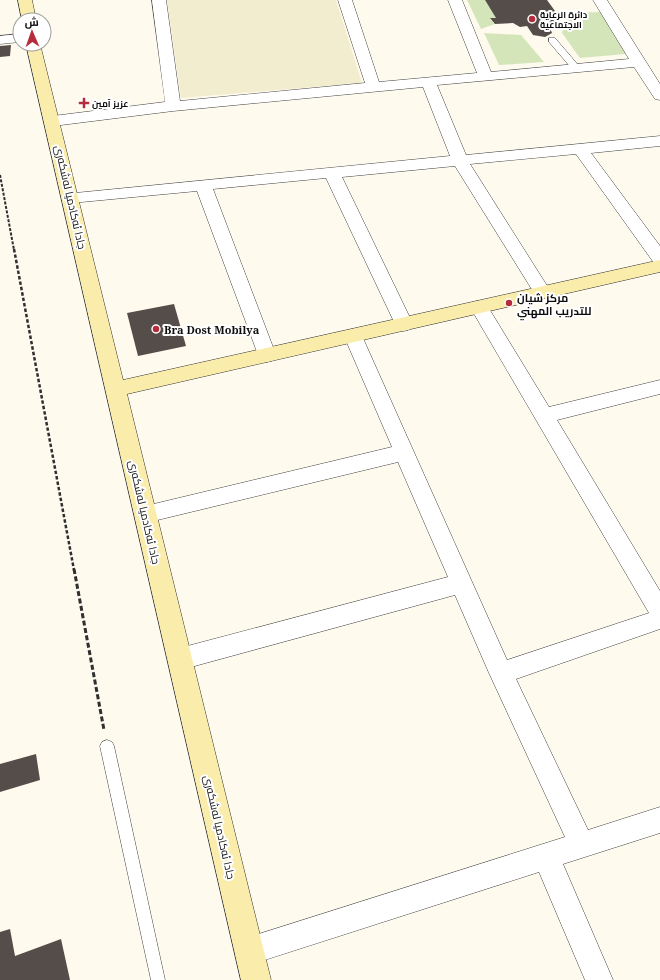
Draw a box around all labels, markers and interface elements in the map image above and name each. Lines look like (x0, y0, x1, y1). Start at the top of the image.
place label: دائرة الرعاية الاجتماعية (540, 8, 588, 31)
north arrow (12, 12, 52, 52)
text: ش (24, 14, 39, 29)
marker: دائرة الرعاية الاجتماعية (527, 14, 537, 24)
place label: عزيز آمين (92, 97, 129, 110)
marker: عزيز آمين (79, 98, 89, 108)
street label: جادا ئه‌كادميا له‌شكه‌رى (52, 143, 90, 251)
place label: مركز شيان للتدريب المهني (517, 290, 591, 321)
marker: مركز شيان للتدريب المهني (504, 298, 514, 308)
place label: Bra Dost Mobilya (164, 322, 260, 337)
marker: Bra Dost Mobilya (151, 324, 161, 334)
street label: جادا ئه‌كادميا له‌شكه‌رى (126, 458, 164, 566)
street label: جادا ئه‌كادميا له‌شكه‌رى (201, 773, 239, 881)

